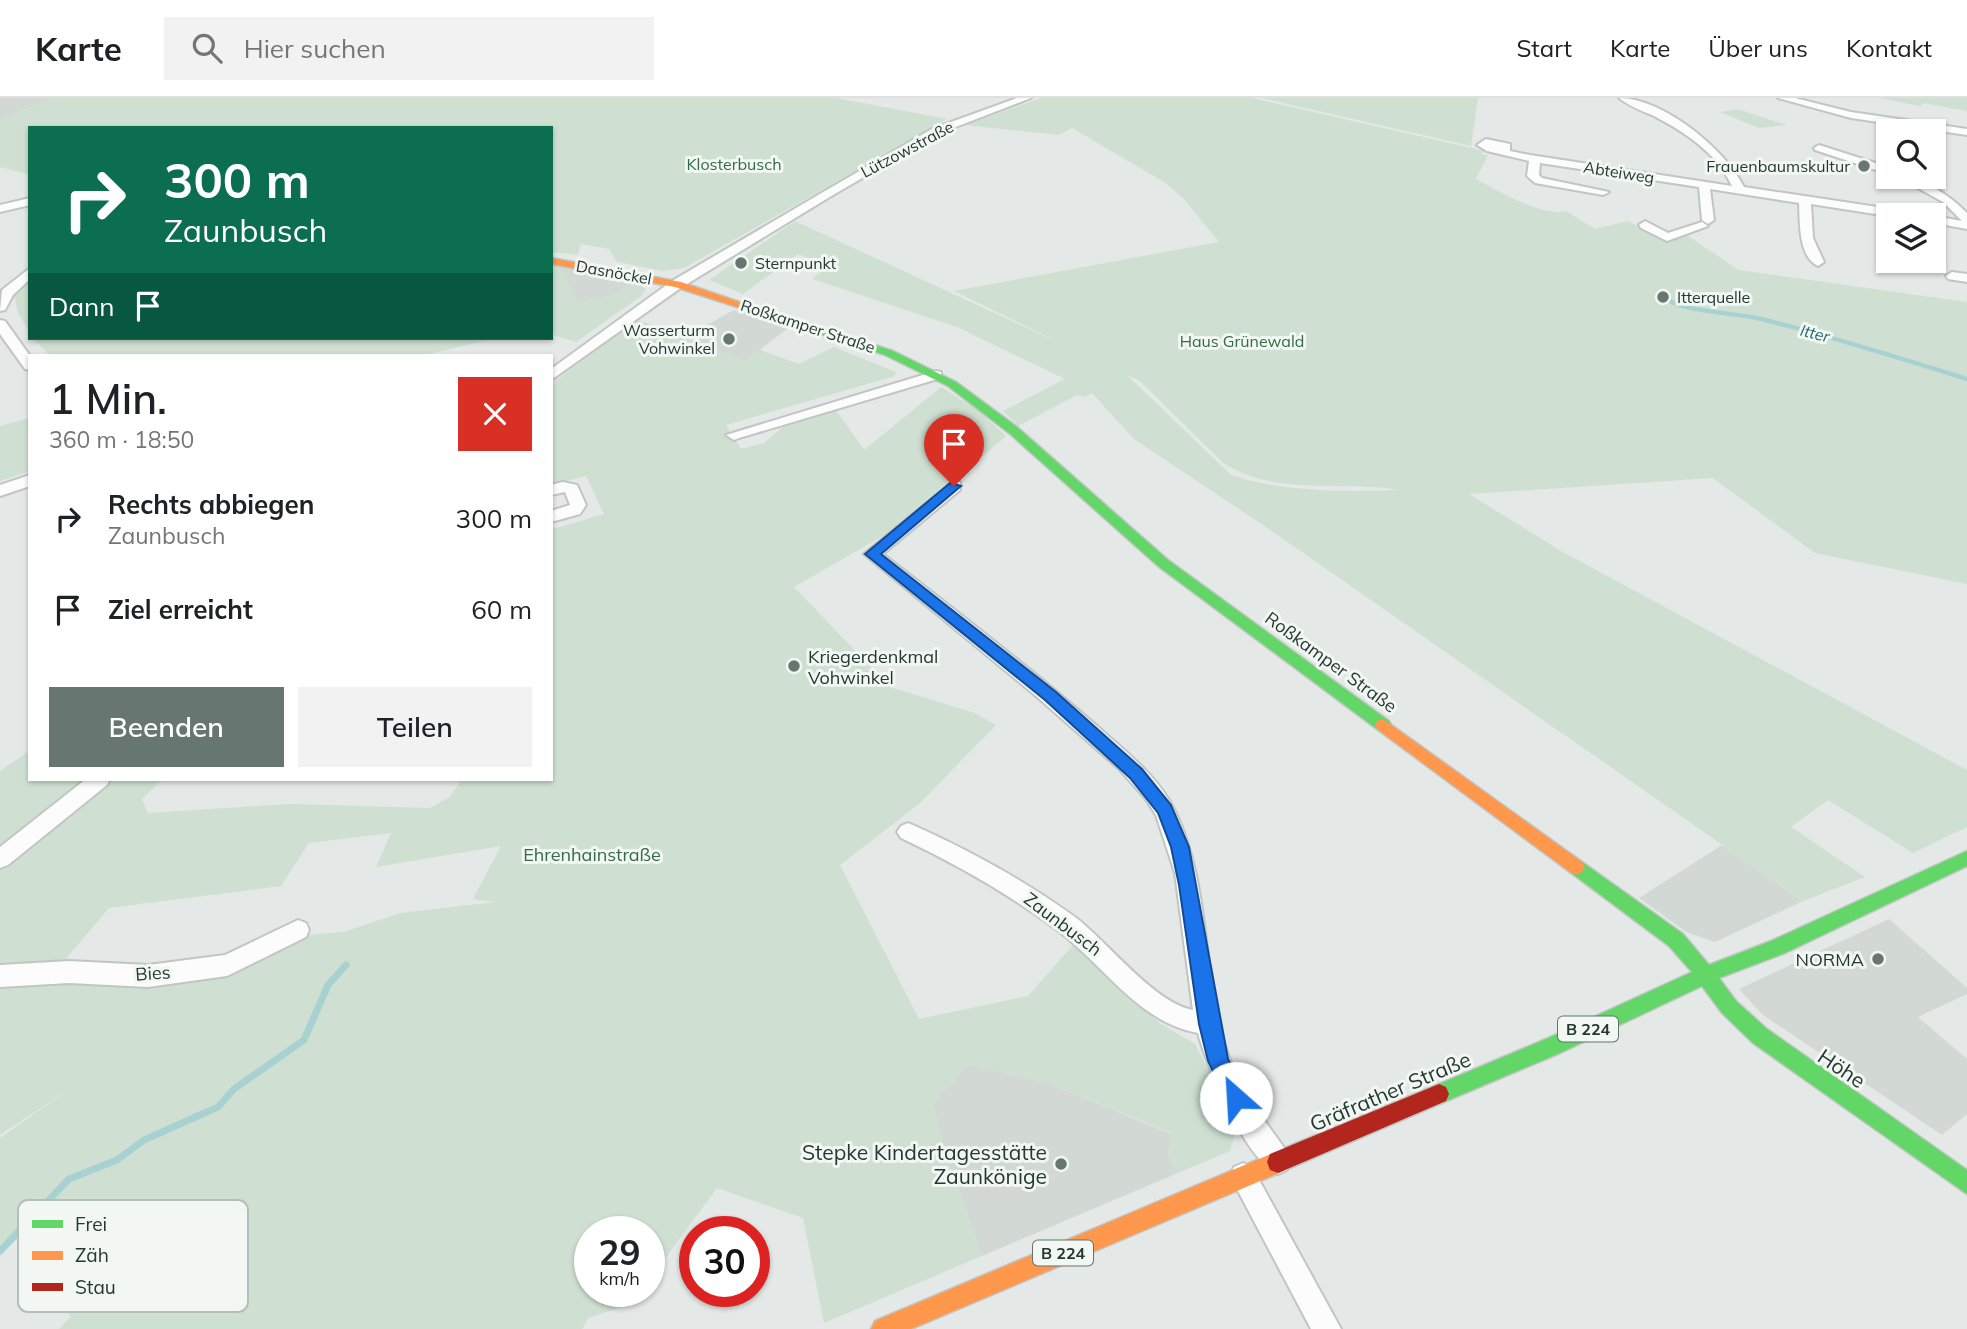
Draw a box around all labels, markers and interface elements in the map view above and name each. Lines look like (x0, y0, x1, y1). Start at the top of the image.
search box (164, 17, 654, 80)
text: Karte (35, 28, 122, 69)
icon: search (188, 29, 226, 67)
text: Hier suchen (244, 32, 386, 65)
text: Start (1516, 33, 1572, 63)
text: Karte (1610, 33, 1670, 63)
text: Über uns (1708, 33, 1808, 63)
text: Kontakt (1846, 33, 1932, 63)
street label: Lützowstraße (857, 116, 957, 182)
map controls (1876, 119, 1946, 273)
button: search (1876, 119, 1946, 189)
text: 300 m (164, 149, 310, 210)
icon: right (49, 154, 140, 245)
park label: Klosterbusch (686, 154, 782, 174)
place label: Frauenbaumskultur (1706, 156, 1850, 176)
street label: Abteiweg (1582, 157, 1656, 187)
marker: Frauenbaumskultur (1856, 158, 1872, 174)
button: layers (1876, 203, 1946, 273)
text: Zaunbusch (164, 210, 327, 250)
place label: Sternpunkt (755, 253, 837, 273)
marker: Sternpunkt (733, 255, 749, 271)
street label: Dasnöckel (575, 256, 653, 288)
icon: arrive (129, 287, 167, 325)
place label: Itterquelle (1677, 287, 1750, 307)
marker: Itterquelle (1655, 289, 1671, 305)
text: Dann (49, 290, 115, 323)
street label: Roßkamper Straße (738, 295, 878, 357)
place label: Wasserturm Vohwinkel (623, 320, 715, 358)
water label: Itter (1798, 320, 1833, 347)
marker: Wasserturm Vohwinkel (721, 331, 737, 347)
park label: Haus Grünewald (1180, 331, 1304, 351)
text: 1 Min. (49, 372, 167, 425)
button: close (458, 377, 532, 451)
pin (924, 414, 984, 486)
text: 360 m · 18:50 (49, 425, 194, 454)
icon: arrive (935, 425, 973, 463)
text: Rechts abbiegen (108, 488, 314, 521)
icon: right (49, 500, 87, 538)
text: 300 m (456, 502, 532, 535)
text: Zaunbusch (108, 521, 225, 550)
icon: arrive (49, 591, 87, 629)
text: Ziel erreicht (108, 593, 253, 626)
text: 60 m (471, 593, 532, 626)
street label: Roßkamper Straße (1261, 606, 1401, 718)
place label: Kriegerdenkmal Vohwinkel (808, 645, 938, 689)
marker: Kriegerdenkmal Vohwinkel (786, 658, 802, 674)
button: Beenden (49, 687, 284, 767)
button: Teilen (298, 687, 532, 767)
park label: Ehrenhainstraße (523, 843, 661, 866)
street label: Zaunbusch (1019, 887, 1107, 961)
place label: NORMA (1796, 948, 1864, 971)
marker: NORMA (1870, 951, 1886, 967)
street label: Bies (135, 960, 171, 986)
road number: B 224 (1558, 1016, 1618, 1042)
street label: Höhe (1813, 1043, 1871, 1093)
street label: Gräfrather Straße (1306, 1045, 1474, 1137)
position arrow (1199, 1061, 1273, 1135)
place label: Stepke Kindertagesstätte Zaunkönige (802, 1139, 1047, 1189)
marker: Stepke Kindertagesstätte Zaunkönige (1053, 1156, 1069, 1172)
legend (18, 1200, 248, 1312)
text: Frei (75, 1212, 107, 1236)
speed limit sign: 30 (679, 1216, 770, 1307)
text: 29 (598, 1230, 641, 1274)
road number: B 224 (1033, 1240, 1093, 1266)
text: Zäh (75, 1243, 109, 1267)
text: km/h (599, 1267, 640, 1290)
text: Stau (75, 1275, 116, 1299)

